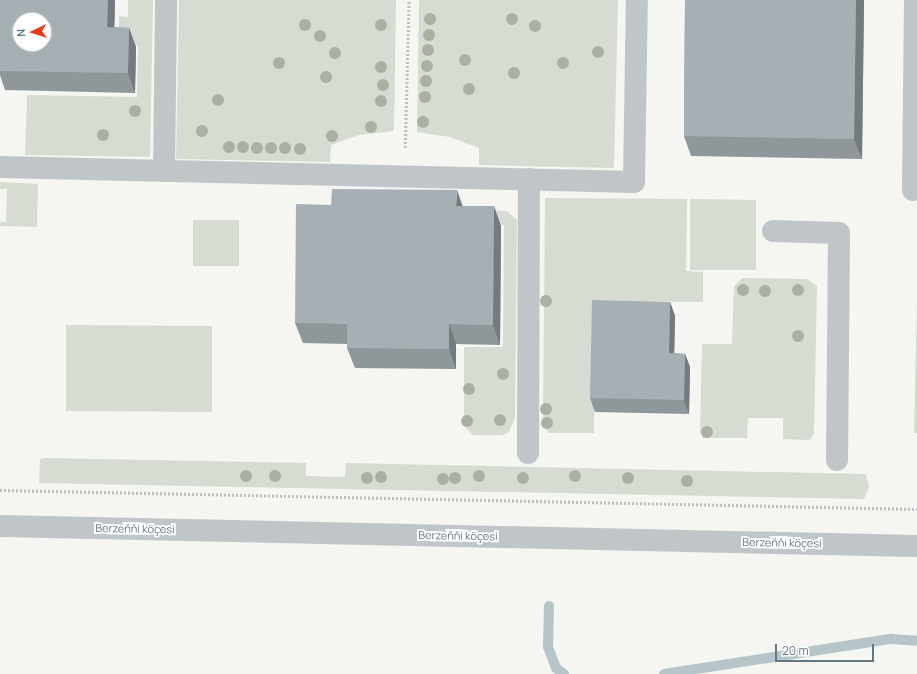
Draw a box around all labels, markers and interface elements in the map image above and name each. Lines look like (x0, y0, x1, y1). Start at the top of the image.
north arrow (12, 12, 52, 52)
text: N (13, 28, 28, 37)
street label: Berzeňňi köçesi (95, 522, 175, 536)
street label: Berzeňňi köçesi (418, 529, 498, 543)
street label: Berzeňňi köçesi (742, 536, 822, 550)
scale bar (777, 636, 876, 662)
text: 20 m (782, 642, 809, 659)

